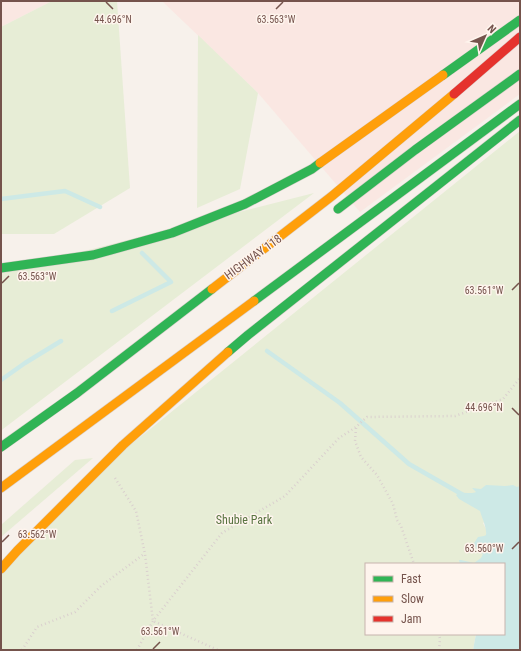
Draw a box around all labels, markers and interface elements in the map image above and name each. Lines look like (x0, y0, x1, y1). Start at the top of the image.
text: 44.696°N (94, 14, 132, 25)
text: 63.563°W (257, 14, 296, 25)
north arrow (465, 16, 505, 56)
text: N (485, 22, 499, 36)
street label: HIGHWAY 118 (222, 232, 284, 282)
text: 63.563°W (18, 271, 57, 282)
text: 63.561°W (465, 285, 504, 296)
text: 44.696°N (465, 402, 503, 413)
park label: Shubie Park (216, 513, 273, 527)
text: 63.562°W (18, 529, 57, 540)
text: 63.560°W (465, 543, 504, 554)
legend (365, 563, 505, 635)
text: Fast (401, 572, 422, 586)
text: Slow (401, 592, 424, 606)
text: Jam (401, 612, 422, 626)
text: 63.561°W (141, 626, 180, 637)

